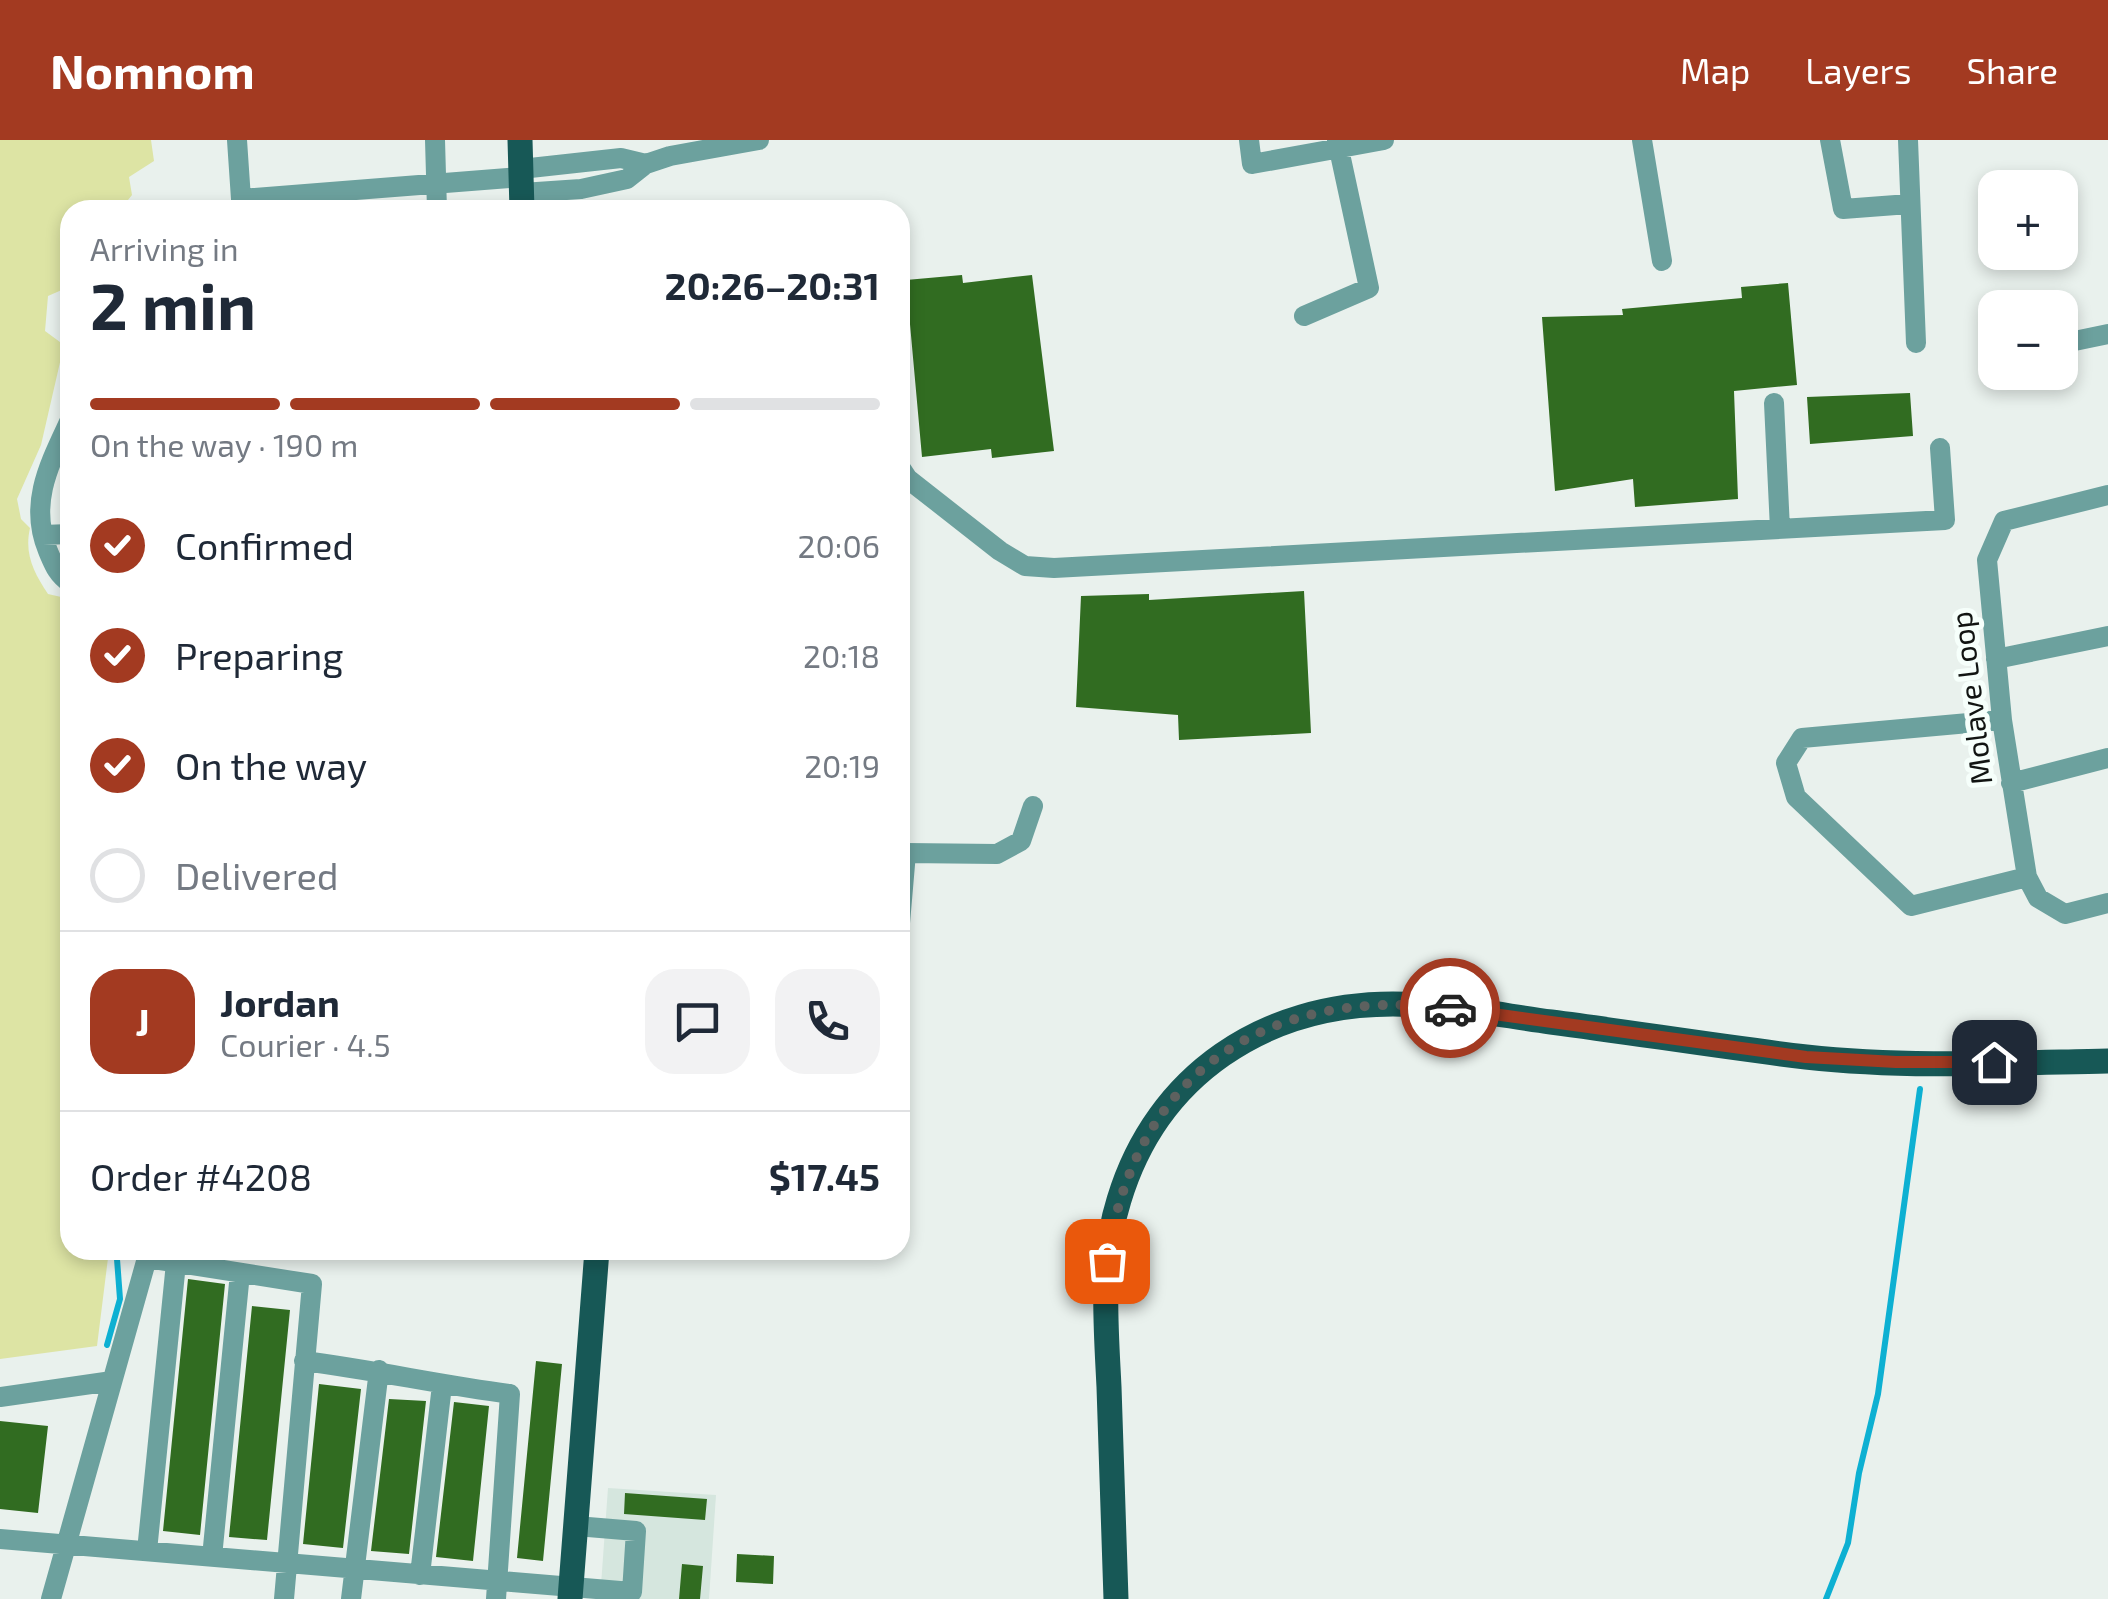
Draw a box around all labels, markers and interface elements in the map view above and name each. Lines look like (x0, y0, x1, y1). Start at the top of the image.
text: Nomnom (50, 41, 255, 99)
text: Map (1680, 49, 1750, 91)
text: Layers (1805, 49, 1911, 91)
text: Share (1966, 49, 2058, 91)
map controls (1978, 170, 2078, 390)
button: + (1978, 170, 2078, 270)
text: Arriving in (90, 229, 239, 267)
text: 20:26–20:31 (665, 262, 880, 308)
text: 2 min (90, 265, 256, 343)
button: − (1978, 290, 2078, 390)
text: On the way · 190 m (90, 425, 358, 463)
icon: check (90, 518, 145, 573)
text: Confirmed (175, 522, 354, 568)
text: 20:06 (798, 526, 880, 564)
street label: Molave Loop (1942, 610, 1998, 787)
icon: check (90, 628, 145, 683)
text: Preparing (175, 632, 343, 678)
text: 20:18 (803, 636, 880, 674)
icon: check (90, 738, 145, 793)
text: On the way (175, 742, 367, 788)
text: 20:19 (804, 746, 880, 784)
text: Delivered (175, 852, 339, 898)
courier (1400, 958, 1500, 1058)
button: chat (645, 969, 750, 1074)
button: phone (775, 969, 880, 1074)
text: Jordan (220, 979, 340, 1025)
icon: car (1423, 981, 1478, 1036)
text: J (135, 998, 150, 1044)
pin (1952, 1020, 2037, 1105)
text: Courier · 4.5 (220, 1025, 391, 1063)
icon: home (1967, 1035, 2022, 1090)
text: Order #4208 (90, 1153, 312, 1199)
text: $17.45 (769, 1153, 880, 1199)
pin (1065, 1219, 1150, 1304)
icon: bag (1080, 1234, 1135, 1289)

